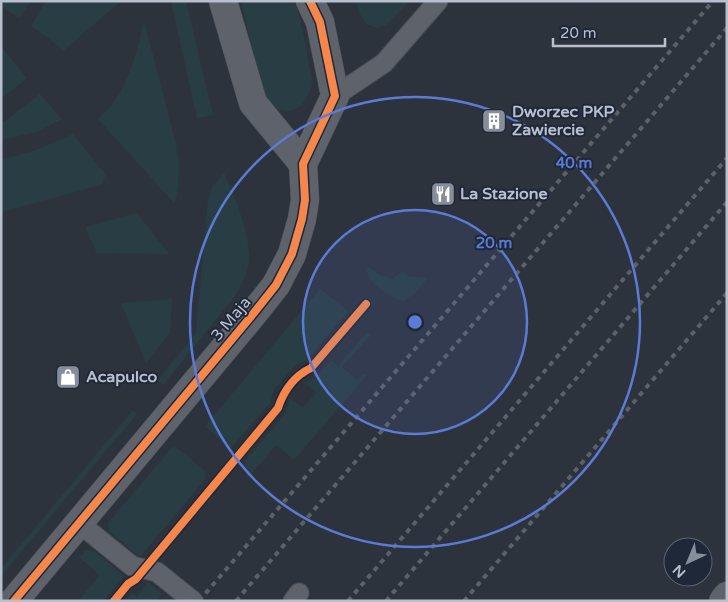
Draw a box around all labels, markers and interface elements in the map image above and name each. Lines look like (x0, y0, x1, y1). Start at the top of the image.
scale bar (553, 15, 666, 47)
text: 20 m (560, 24, 597, 42)
place label: Dworzec PKP Zawiercie (512, 102, 615, 140)
building icon: Dworzec PKP Zawiercie (481, 108, 507, 134)
text: 40 m (556, 154, 592, 172)
restaurant icon: La Stazione (430, 181, 456, 207)
place label: La Stazione (460, 184, 547, 204)
text: 20 m (476, 234, 512, 252)
street label: 3 Maja (207, 293, 255, 345)
centre of rings (406, 313, 424, 331)
shop icon: Acapulco (55, 364, 81, 390)
place label: Acapulco (86, 367, 158, 387)
north arrow (663, 537, 713, 587)
text: N (669, 561, 689, 581)

